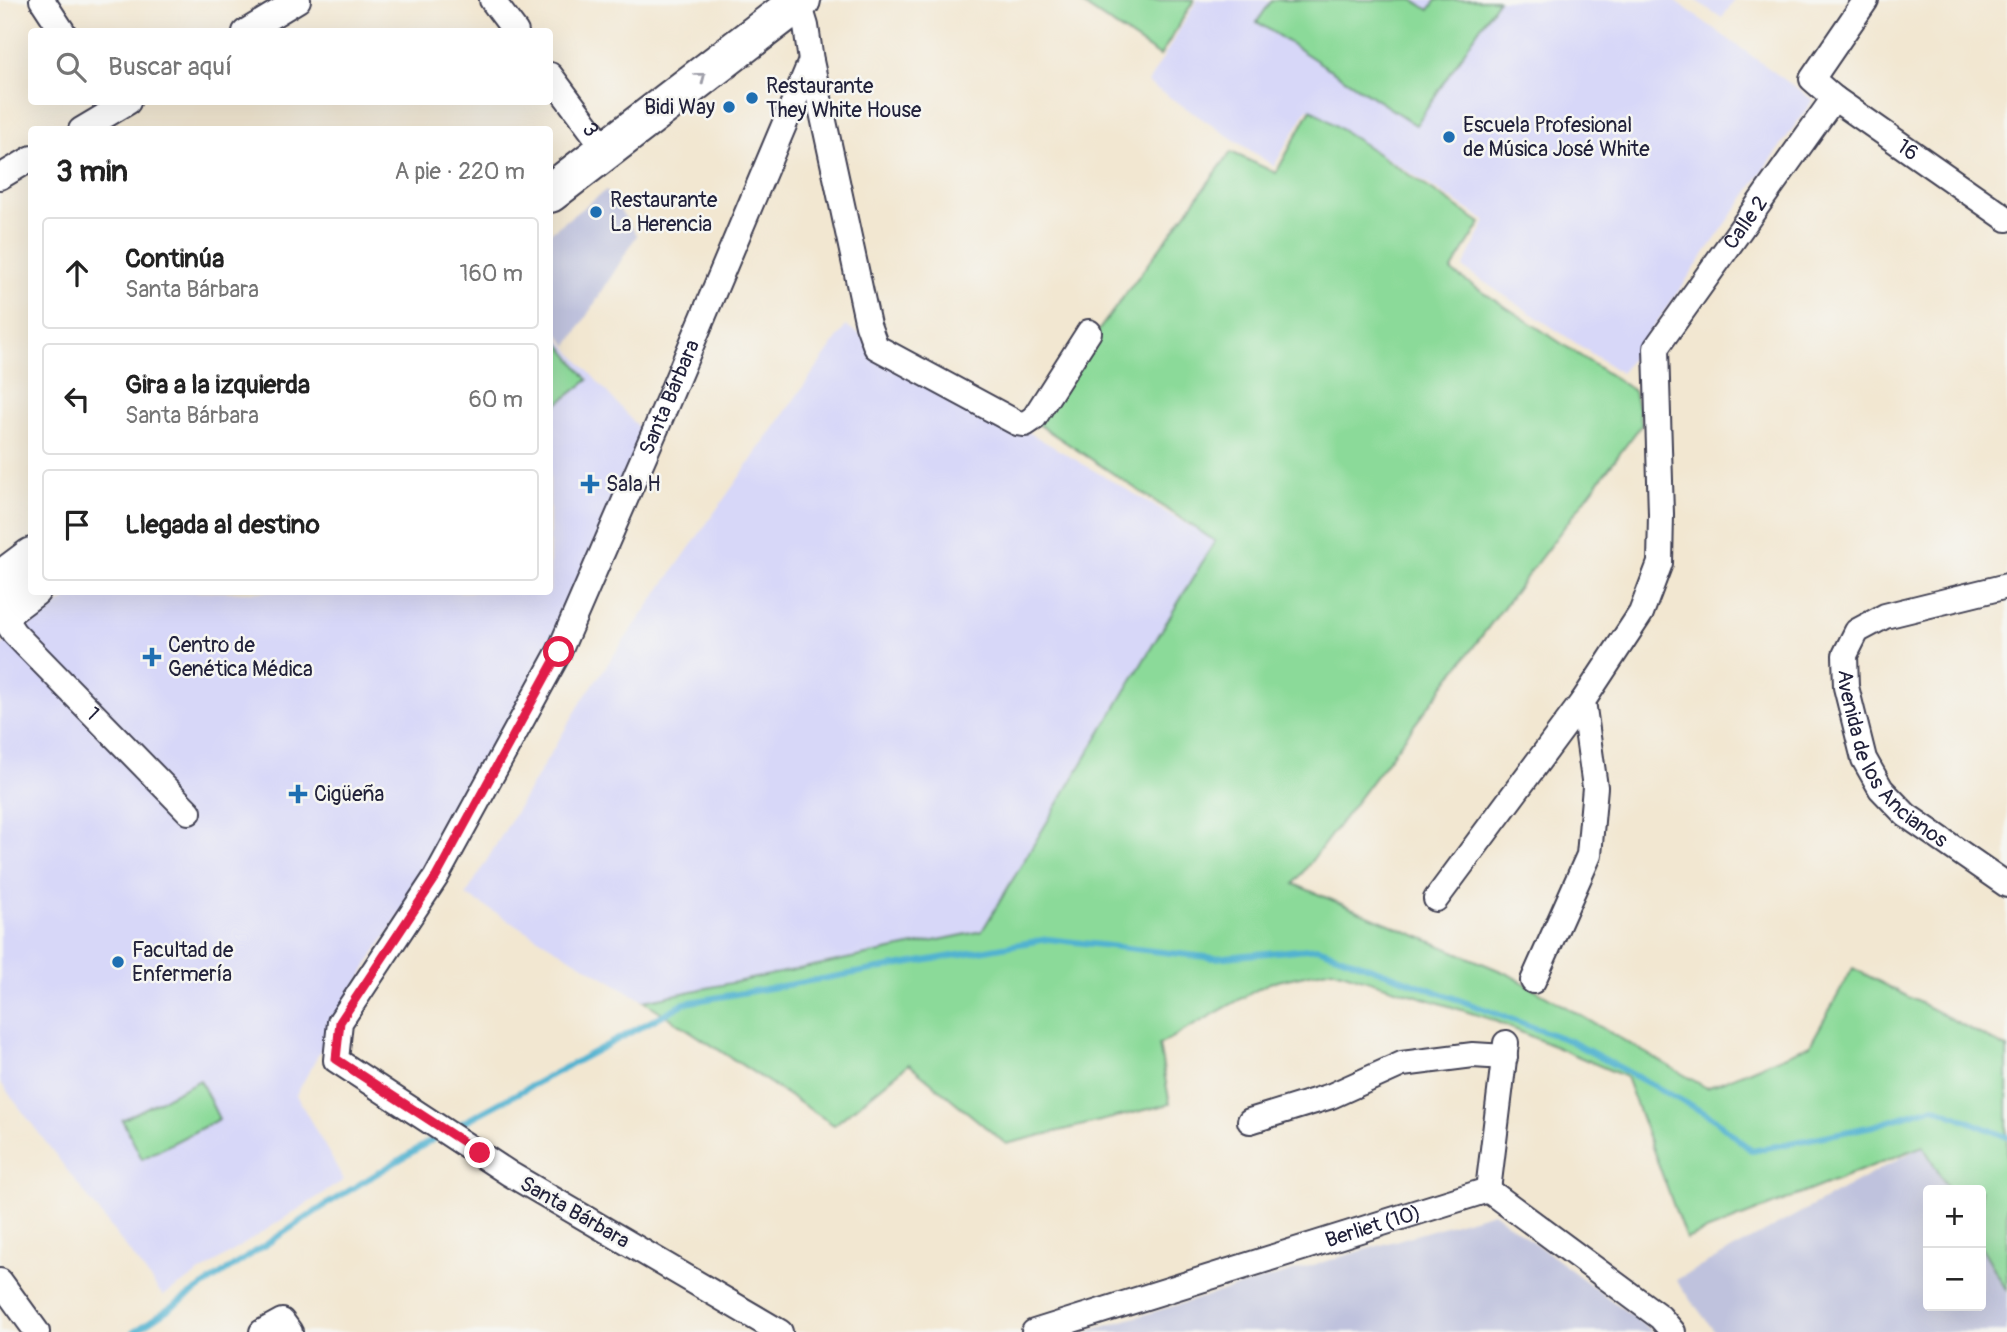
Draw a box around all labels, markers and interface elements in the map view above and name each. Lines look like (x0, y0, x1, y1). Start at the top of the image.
search box (28, 28, 553, 105)
icon: search (52, 48, 90, 86)
text: Buscar aquí (108, 51, 232, 83)
one-way arrow (693, 73, 705, 86)
place label: Restaurante They White House (766, 73, 922, 124)
marker: Restaurante They White House (744, 90, 760, 106)
place label: Bidi Way (644, 94, 715, 121)
marker: Bidi Way (721, 99, 737, 115)
place label: Escuela Profesional de Música José White (1463, 112, 1650, 163)
street label: 3 (576, 117, 605, 143)
marker: Escuela Profesional de Música José White (1441, 129, 1457, 145)
street label: 16 (1892, 133, 1924, 167)
text: 3 min (56, 153, 128, 190)
text: A pie · 220 m (395, 157, 525, 186)
place label: Restaurante La Herencia (610, 187, 718, 238)
street label: Calle 2 (1718, 191, 1774, 255)
marker: Restaurante La Herencia (588, 204, 604, 220)
text: Continúa (125, 243, 224, 275)
icon: ahead (58, 254, 96, 292)
text: 160 m (459, 259, 523, 288)
text: Santa Bárbara (125, 275, 259, 304)
street label: Santa Bárbara (633, 336, 706, 459)
text: Gira a la izquierda (125, 369, 310, 401)
icon: left (58, 380, 96, 418)
text: 60 m (468, 385, 523, 414)
text: Santa Bárbara (125, 401, 259, 430)
place label: Sala H (606, 471, 661, 498)
marker: Sala H (580, 474, 600, 494)
icon: arrive (58, 506, 96, 544)
text: Llegada al destino (125, 509, 320, 541)
place label: Centro de Genética Médica (168, 632, 313, 683)
route start (543, 636, 574, 667)
marker: Centro de Genética Médica (142, 647, 162, 667)
street label: Avenida de los Ancianos (1831, 669, 1953, 854)
street label: 1 (80, 702, 105, 726)
place label: Cigüeña (314, 781, 384, 808)
marker: Cigüeña (288, 784, 308, 804)
place label: Facultad de Enfermería (132, 937, 234, 988)
marker: Facultad de Enfermería (110, 954, 126, 970)
route end (464, 1137, 495, 1168)
street label: Santa Bárbara (515, 1170, 634, 1255)
map controls (1923, 1185, 1986, 1311)
button: + (1923, 1185, 1986, 1248)
street label: Berliet (10) (1322, 1199, 1424, 1254)
button: − (1923, 1248, 1986, 1311)

